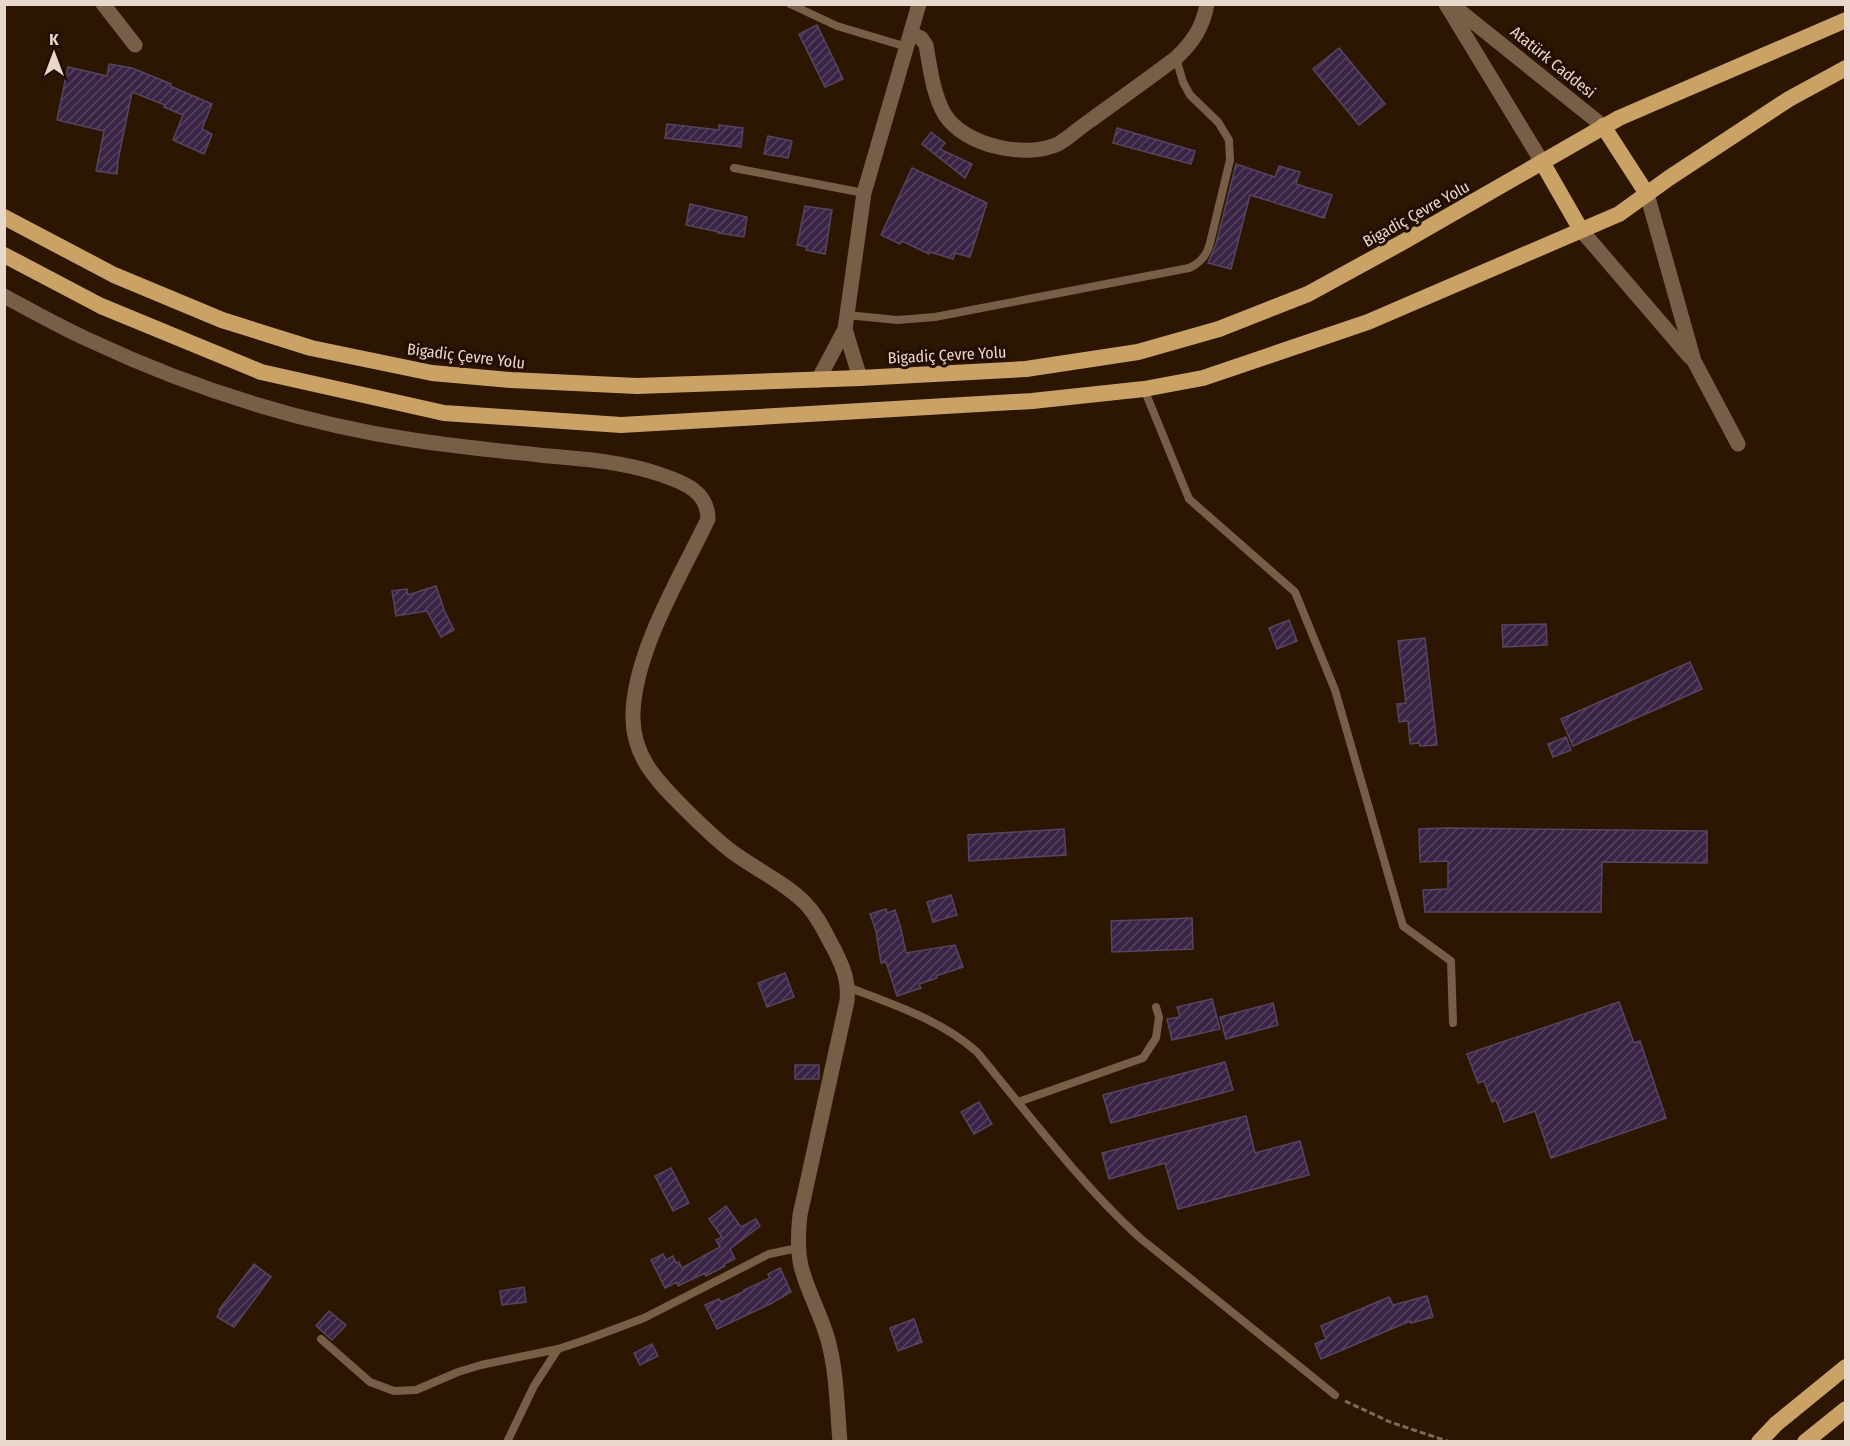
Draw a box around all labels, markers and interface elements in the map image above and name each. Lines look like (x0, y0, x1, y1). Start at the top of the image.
street label: Atatürk Caddesi (1507, 22, 1599, 102)
north arrow (24, 24, 84, 84)
text: K (49, 30, 59, 49)
street label: Bigadiç Çevre Yolu (1359, 177, 1473, 252)
street label: Bigadiç Çevre Yolu (406, 339, 526, 374)
street label: Bigadiç Çevre Yolu (887, 342, 1007, 369)

